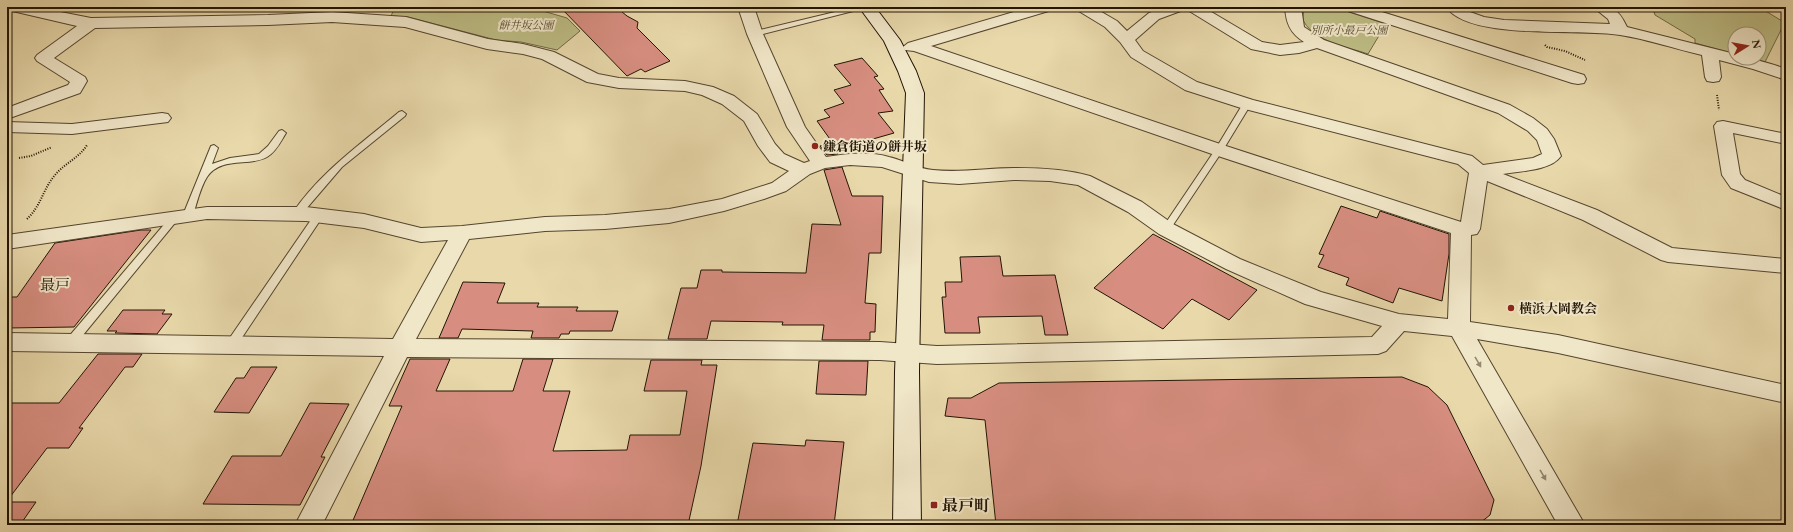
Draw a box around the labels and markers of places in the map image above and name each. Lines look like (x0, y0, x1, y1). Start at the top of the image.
place label: 鎌倉街道の餅井坂 (823, 138, 927, 155)
marker: 鎌倉街道の餅井坂 (810, 141, 820, 151)
place label: 横浜大岡教会 (1519, 300, 1597, 317)
marker: 横浜大岡教会 (1506, 303, 1516, 313)
place label: 最戸町 (942, 495, 990, 516)
marker: 最戸町 (929, 500, 939, 510)

